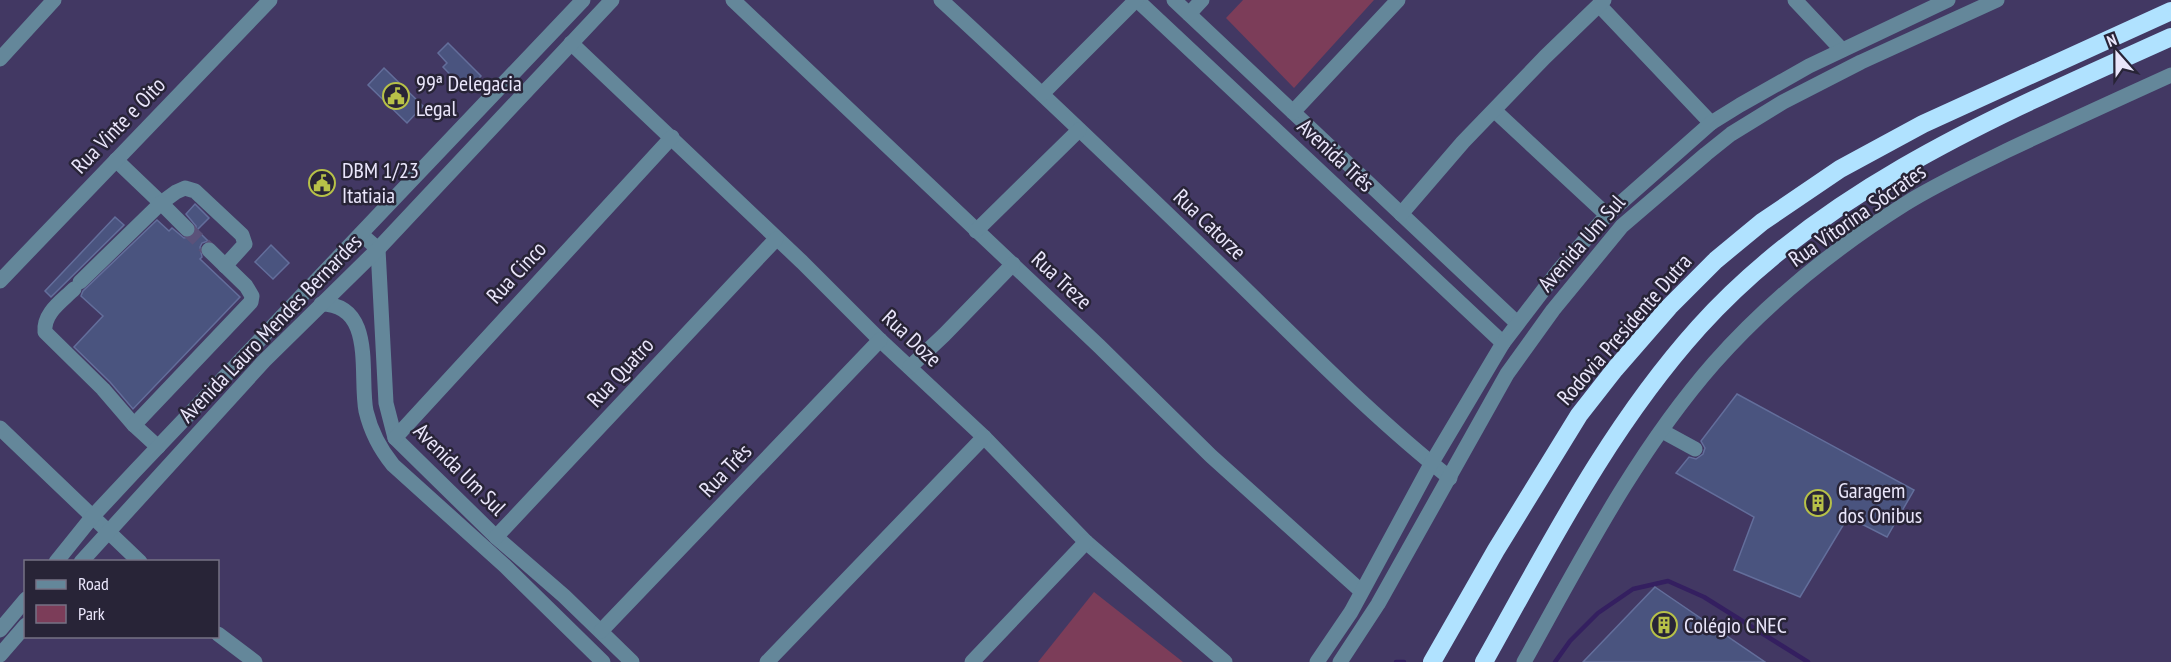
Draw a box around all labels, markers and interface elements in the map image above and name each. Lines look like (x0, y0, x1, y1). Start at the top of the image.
north arrow (2087, 24, 2147, 84)
text: N (2104, 29, 2119, 51)
place label: 99ª Delegacia Legal (416, 69, 522, 122)
street label: Rua Vinte e Oito (65, 71, 171, 179)
public building icon: 99ª Delegacia Legal (381, 81, 411, 111)
street label: Avenida Três (1292, 112, 1380, 198)
place label: DBM 1/23 Itatiaia (342, 156, 419, 209)
street label: Rua Vitorina Sócrates (1783, 157, 1931, 273)
public building icon: DBM 1/23 Itatiaia (307, 168, 337, 198)
street label: Rua Catorze (1168, 183, 1252, 265)
street label: Avenida Um Sul (1531, 188, 1631, 297)
street label: Avenida Lauro Mendes Bernardes (173, 228, 367, 428)
street label: Rua Cinco (480, 235, 552, 309)
street label: Rua Treze (1026, 245, 1098, 315)
street label: Rodovia Presidente Dutra (1551, 248, 1697, 410)
street label: Rua Doze (876, 304, 948, 372)
street label: Rua Quatro (581, 331, 659, 413)
street label: Avenida Um Sul (408, 417, 513, 522)
street label: Rua Três (693, 437, 757, 503)
place label: Garagem dos Onibus (1838, 476, 1922, 529)
building icon: Garagem dos Onibus (1803, 488, 1833, 518)
legend (24, 560, 219, 638)
text: Road (78, 572, 109, 595)
text: Park (78, 602, 105, 625)
building icon: Colégio CNEC (1649, 610, 1679, 640)
place label: Colégio CNEC (1684, 611, 1787, 639)

